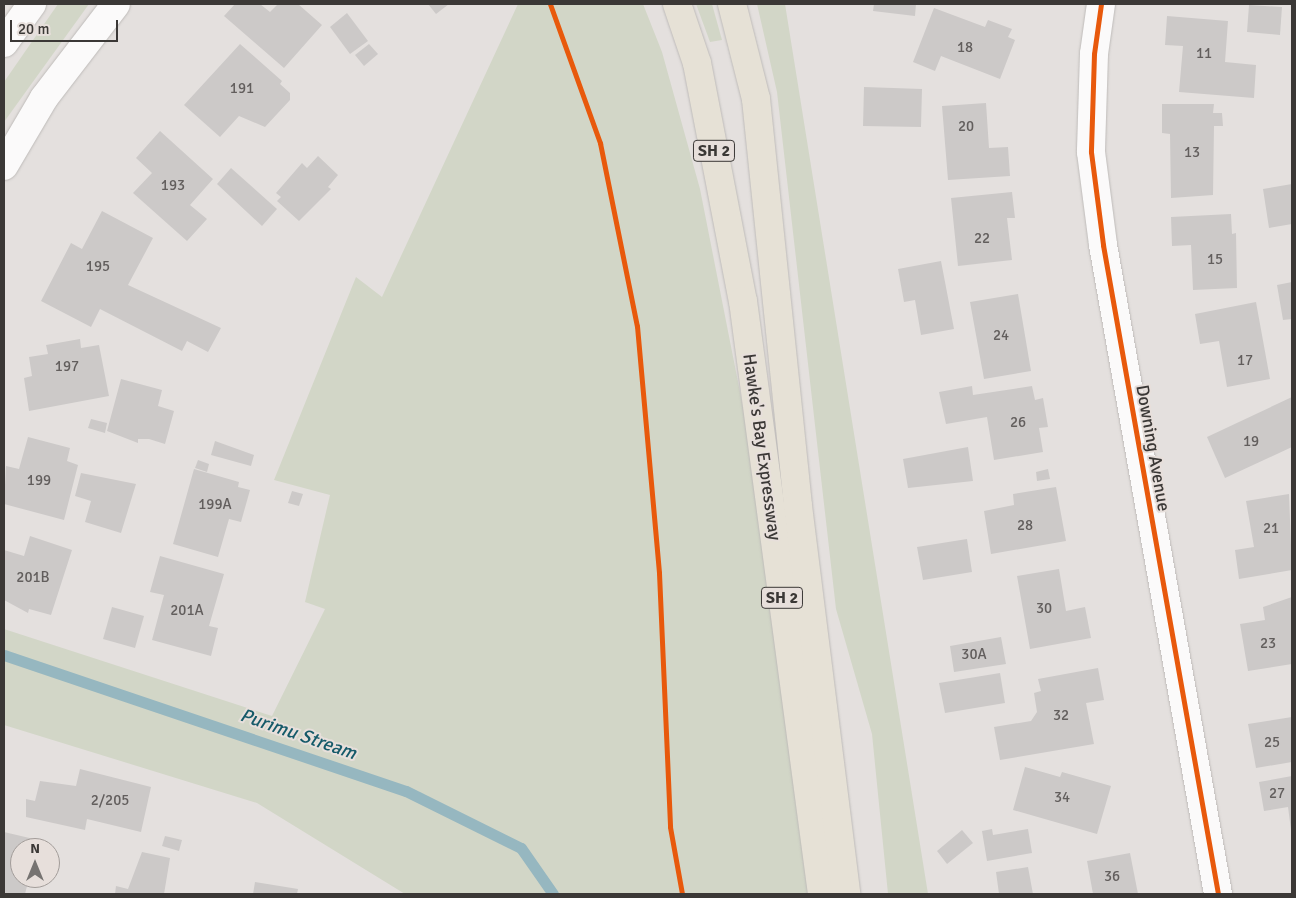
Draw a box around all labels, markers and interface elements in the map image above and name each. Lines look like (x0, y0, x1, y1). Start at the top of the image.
scale bar (12, 10, 120, 42)
text: 20 m (18, 20, 49, 38)
house number: 18 (957, 39, 973, 57)
house number: 11 (1196, 45, 1212, 63)
house number: 191 (230, 80, 254, 98)
house number: 20 (958, 118, 974, 136)
road number: SH 2 (693, 138, 735, 164)
house number: 13 (1184, 144, 1200, 162)
house number: 193 (161, 177, 185, 195)
house number: 22 (974, 230, 990, 248)
house number: 15 (1207, 251, 1223, 269)
house number: 195 (86, 258, 110, 276)
house number: 24 (993, 327, 1009, 345)
street label: Hawke's Bay Expressway (738, 352, 786, 542)
house number: 17 (1237, 352, 1253, 370)
house number: 197 (55, 358, 79, 376)
street label: Downing Avenue (1131, 383, 1175, 513)
house number: 26 (1010, 414, 1026, 432)
house number: 19 (1243, 433, 1259, 451)
house number: 199 (27, 472, 51, 490)
house number: 199A (198, 496, 232, 514)
house number: 28 (1017, 517, 1033, 535)
house number: 21 (1263, 520, 1279, 538)
house number: 201B (16, 569, 50, 587)
road number: SH 2 (761, 584, 803, 612)
house number: 30 (1036, 600, 1052, 618)
house number: 201A (170, 602, 204, 620)
house number: 23 (1260, 635, 1276, 653)
house number: 30A (961, 646, 987, 664)
water label: Purimu Stream (237, 704, 359, 766)
house number: 32 (1053, 707, 1069, 725)
house number: 25 (1264, 734, 1280, 752)
house number: 27 (1269, 785, 1285, 803)
house number: 34 (1054, 789, 1070, 807)
house number: 2/205 (91, 792, 129, 810)
north arrow (10, 838, 60, 888)
text: N (30, 840, 40, 857)
house number: 36 (1104, 868, 1120, 886)

